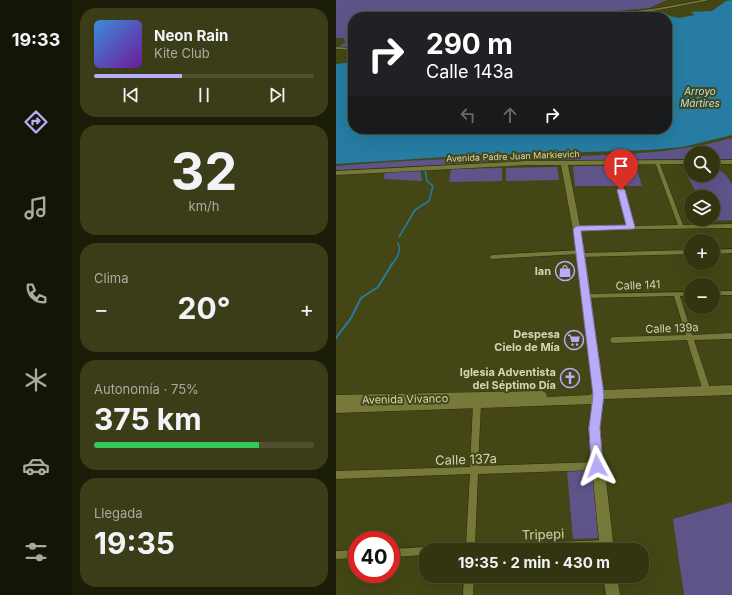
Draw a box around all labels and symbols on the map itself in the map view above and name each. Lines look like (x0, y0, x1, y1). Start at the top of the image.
water label: Arroyo Mártires (680, 85, 720, 109)
street label: Avenida Padre Juan Markievich (446, 148, 580, 164)
pin (604, 149, 638, 190)
shop icon: Ian (554, 260, 576, 282)
place label: Ian (535, 264, 551, 278)
street label: Calle 141 (615, 277, 661, 293)
street label: Calle 139a (645, 320, 699, 336)
place label: Despesa Cielo de Mía (494, 327, 560, 354)
supermarket icon: Despesa Cielo de Mía (563, 329, 585, 351)
place label: Iglesia Adventista del Séptimo Día (460, 365, 556, 392)
church icon: Iglesia Adventista del Séptimo Día (559, 367, 581, 389)
street label: Avenida Vivanco (362, 391, 449, 407)
position arrow (576, 445, 618, 487)
street label: Calle 137a (435, 450, 497, 468)
street label: Tripepi (521, 525, 565, 543)
speed limit sign: 40 (348, 531, 400, 583)

